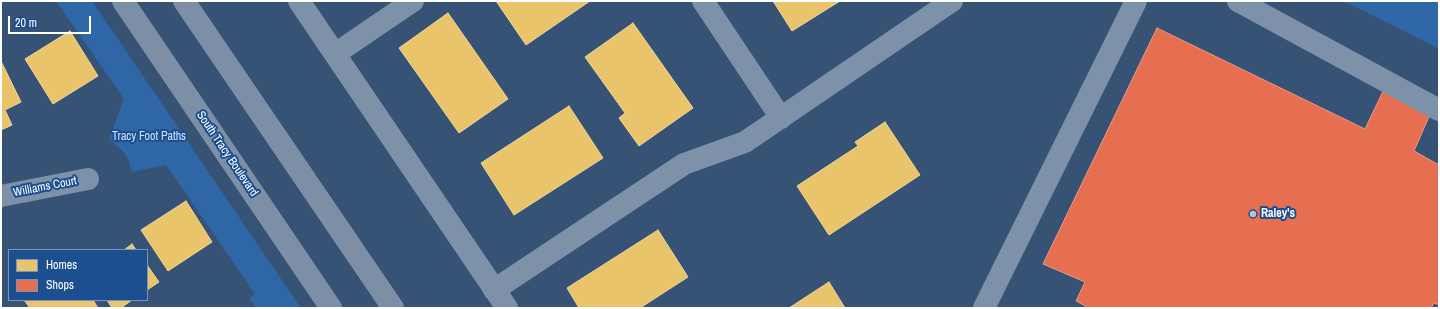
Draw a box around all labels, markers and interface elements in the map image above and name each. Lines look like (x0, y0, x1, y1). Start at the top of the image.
scale bar (10, 8, 93, 34)
text: 20 m (15, 15, 37, 31)
street label: South Tracy Boulevard (193, 109, 261, 199)
park label: Tracy Foot Paths (112, 130, 186, 144)
street label: Williams Court (12, 174, 78, 200)
place label: Raley's (1261, 207, 1295, 221)
marker: Raley's (1248, 209, 1258, 219)
legend (8, 249, 148, 301)
text: Homes (46, 257, 77, 273)
text: Shops (46, 277, 74, 293)

